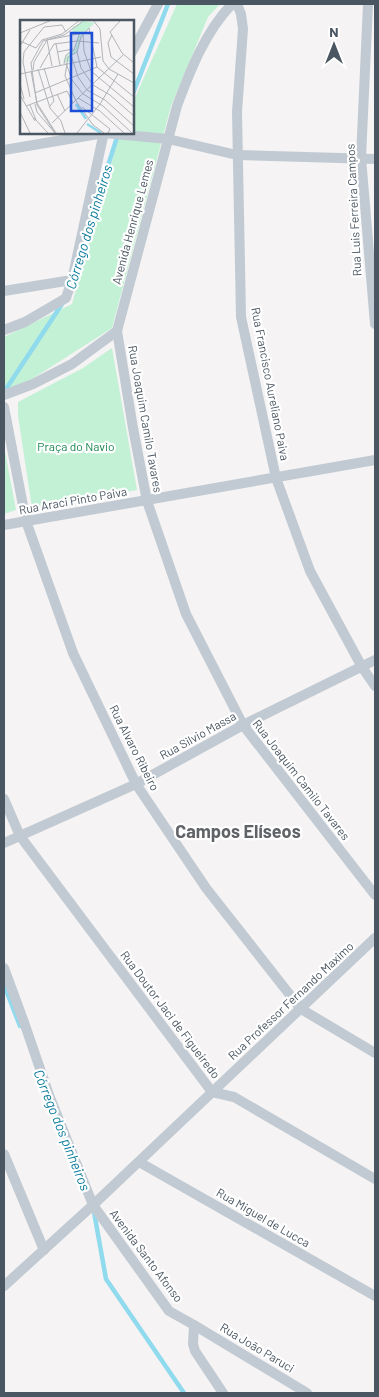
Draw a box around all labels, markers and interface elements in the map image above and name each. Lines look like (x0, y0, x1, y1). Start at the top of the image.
inset map (20, 20, 134, 134)
north arrow (309, 20, 359, 70)
text: N (329, 23, 339, 40)
street label: Rua Luis Ferreira Campos (343, 143, 363, 277)
street label: Avenida Henrique Lemes (109, 158, 155, 286)
water label: Córrego dos pinheiros (62, 162, 116, 291)
street label: Rua Francisco Aureliano Paiva (249, 306, 293, 462)
street label: Rua Joaquim Camilo Tavares (126, 344, 166, 494)
park label: Praça do Navio (37, 439, 115, 453)
street label: Rua Araci Pinto Paiva (18, 484, 128, 516)
street label: Rua Alvaro Ribeiro (107, 702, 163, 793)
street label: Rua Silvio Massa (157, 708, 238, 762)
street label: Rua Joaquim Camilo Tavares (250, 716, 353, 843)
district label: Campos Elíseos (175, 820, 301, 842)
street label: Rua Professor Fernando Maximo (225, 938, 356, 1062)
street label: Rua Doutor Jaci de Figueiredo (118, 948, 223, 1081)
water label: Córrego dos pinheiros (30, 1067, 95, 1193)
street label: Rua Miguel de Lucca (214, 1185, 313, 1250)
street label: Avenida Santo Afonso (107, 1206, 186, 1304)
street label: Rua João Paruci (218, 1319, 297, 1375)

